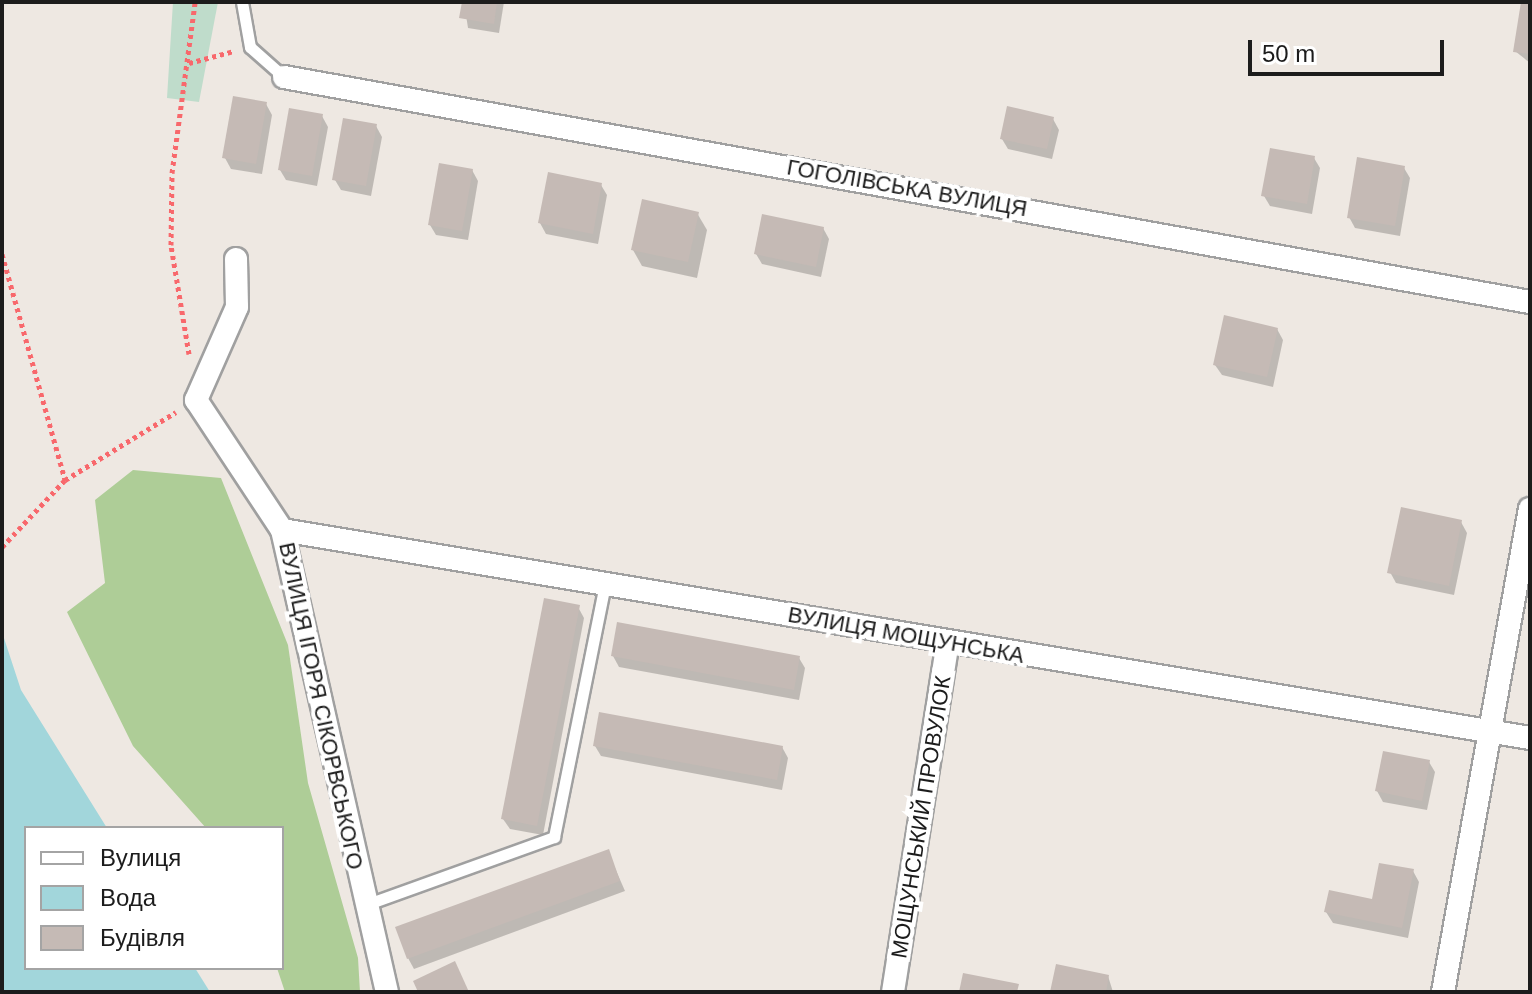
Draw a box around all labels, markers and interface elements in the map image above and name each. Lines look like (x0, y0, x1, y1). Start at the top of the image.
scale bar (1252, 24, 1448, 74)
text: 50 m (1262, 40, 1315, 67)
street label: ГОГОЛІВСЬКА ВУЛИЦЯ (785, 154, 1029, 222)
street label: ВУЛИЦЯ ІГОРЯ СІКОРВСЬКОГО (273, 540, 369, 872)
street label: ВУЛИЦЯ МОЩУНСЬКА (786, 601, 1026, 669)
street label: МОЩУНСЬКИЙ ПРОВУЛОК (886, 674, 956, 960)
legend (24, 826, 284, 970)
text: Вулиця (100, 844, 181, 871)
text: Вода (100, 884, 156, 911)
text: Будівля (100, 924, 185, 951)

